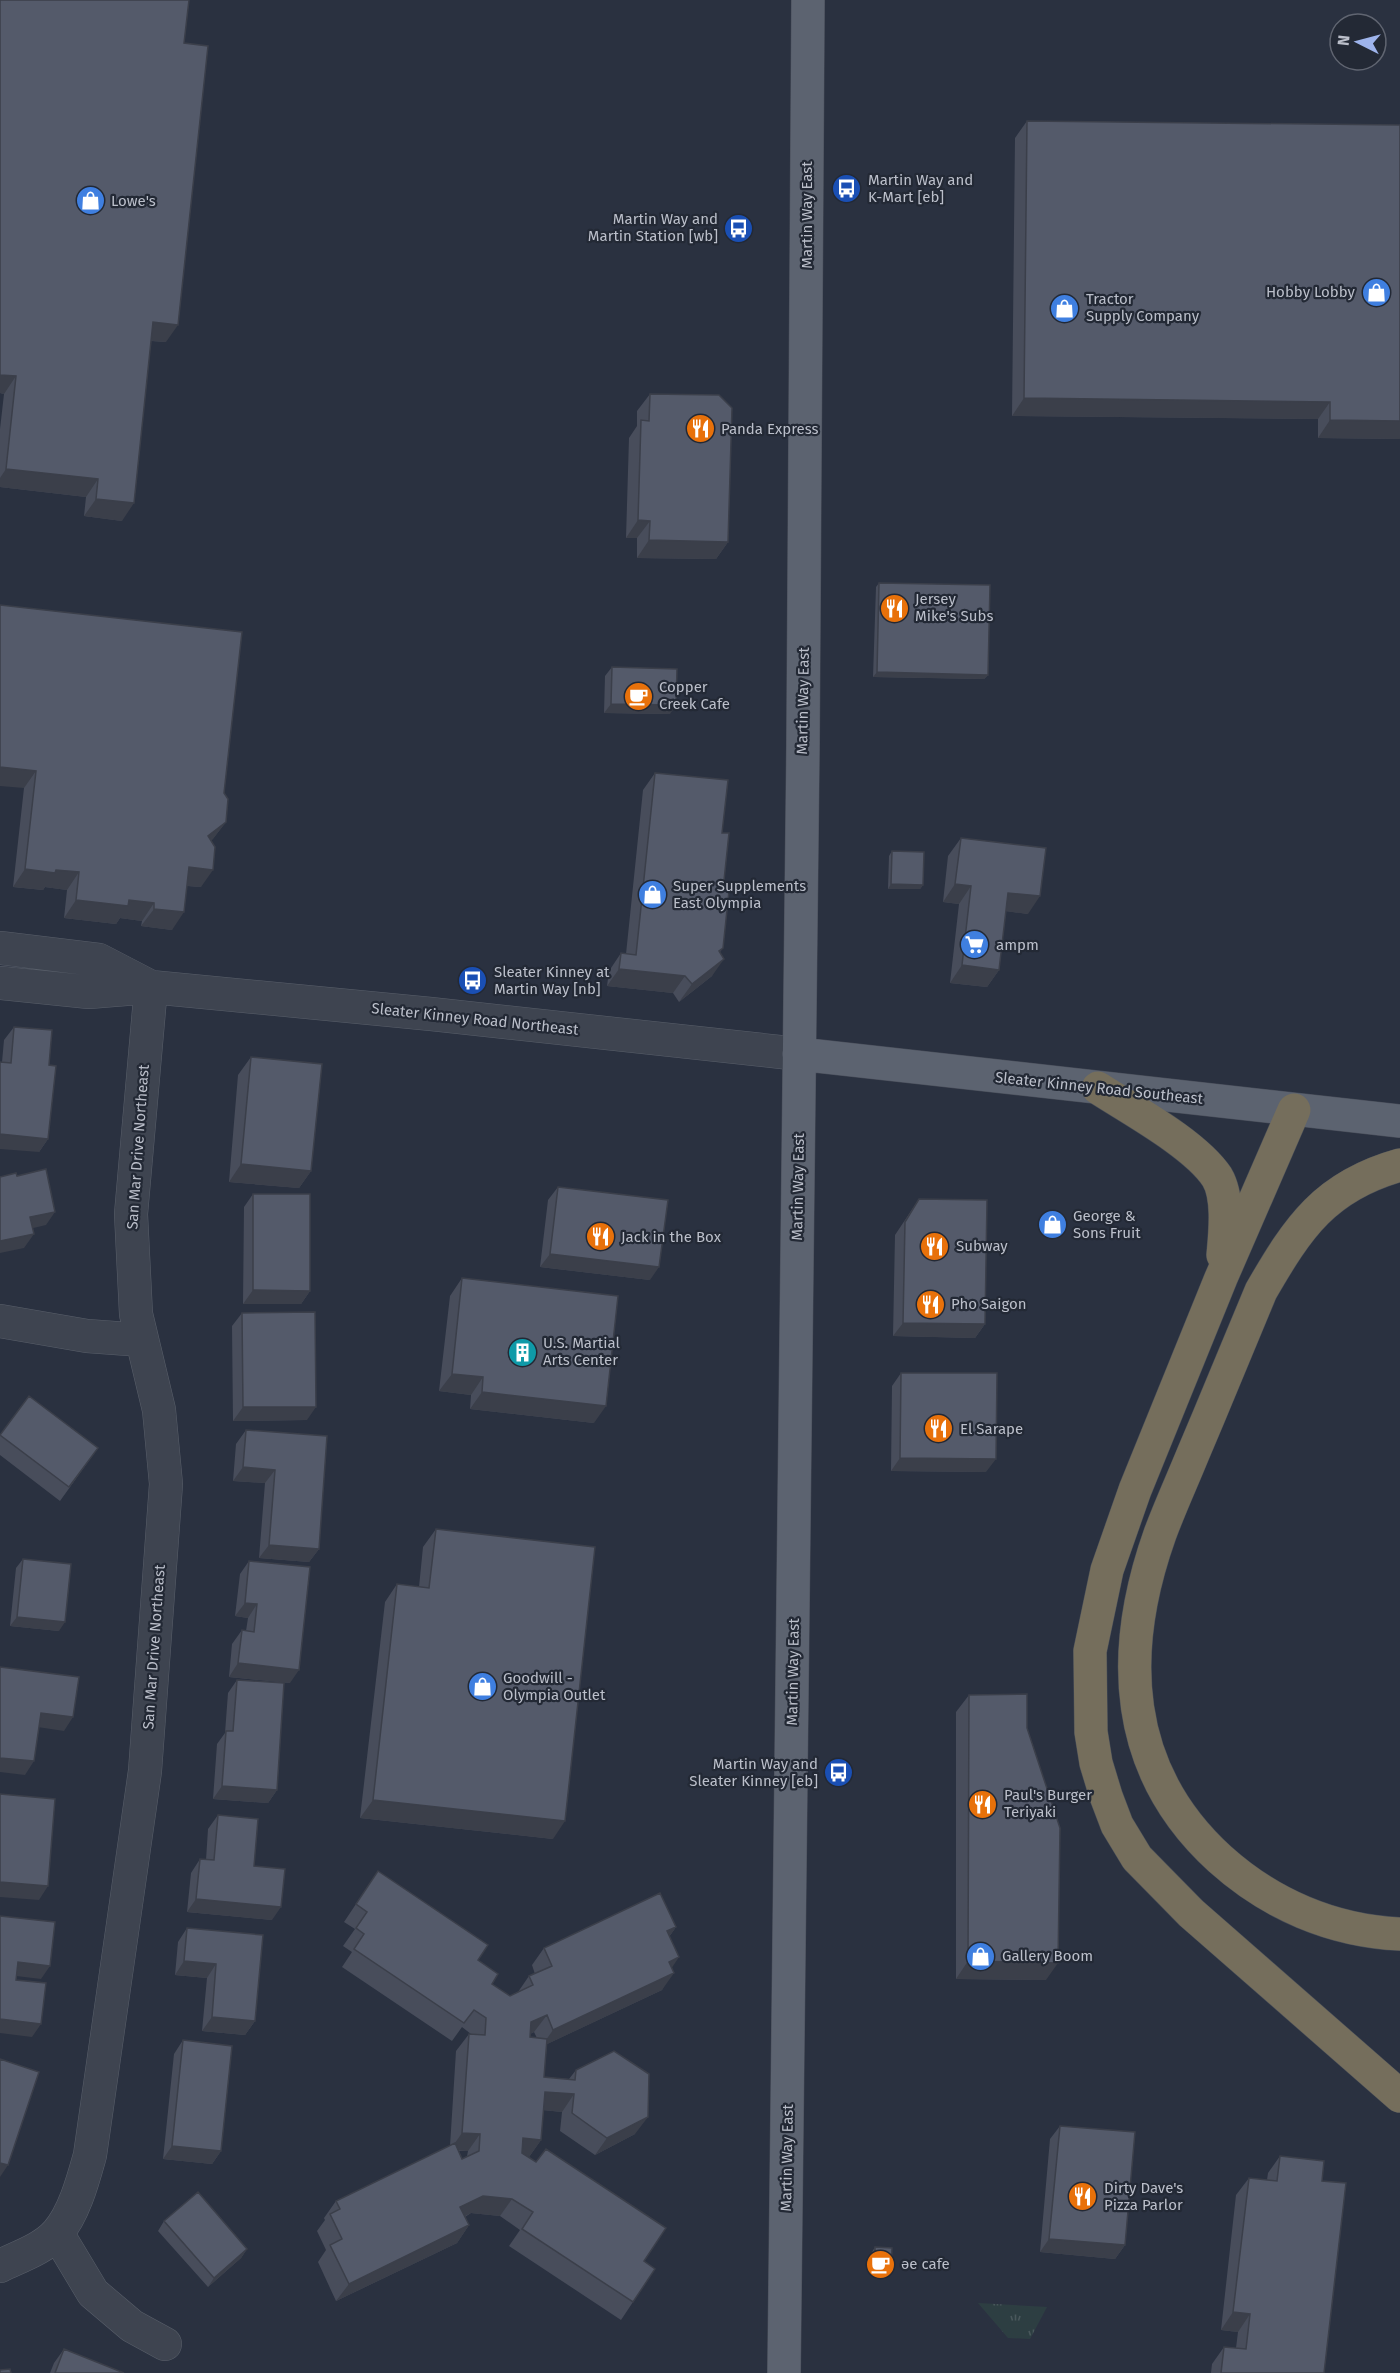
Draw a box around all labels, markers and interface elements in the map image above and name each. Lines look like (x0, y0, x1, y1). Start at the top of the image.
north arrow (1328, 12, 1388, 72)
text: N (1334, 34, 1354, 47)
street label: Martin Way East (798, 161, 816, 269)
place label: Martin Way and K-Mart [eb] (868, 171, 973, 206)
bus stop icon: Martin Way and K-Mart [eb] (831, 173, 863, 205)
shop icon: Lowe's (74, 185, 106, 217)
place label: Lowe's (111, 192, 156, 210)
place label: Martin Way and Martin Station [wb] (588, 210, 718, 245)
bus stop icon: Martin Way and Martin Station [wb] (723, 212, 755, 244)
shop icon: Hobby Lobby (1360, 276, 1392, 308)
place label: Hobby Lobby (1266, 283, 1356, 301)
place label: Tractor Supply Company (1086, 290, 1200, 325)
shop icon: Tractor Supply Company (1049, 292, 1081, 324)
restaurant icon: Panda Express (684, 413, 716, 445)
place label: Panda Express (721, 420, 819, 438)
place label: Jersey Mike's Subs (915, 590, 993, 625)
restaurant icon: Jersey Mike's Subs (878, 592, 910, 624)
street label: Martin Way East (793, 647, 813, 755)
place label: Copper Creek Cafe (659, 678, 730, 713)
cafe icon: Copper Creek Cafe (622, 680, 654, 712)
place label: Super Supplements East Olympia (673, 877, 806, 912)
shop icon: Super Supplements East Olympia (636, 879, 668, 911)
supermarket icon: ampm (959, 929, 991, 961)
place label: ampm (996, 936, 1039, 954)
place label: Sleater Kinney at Martin Way [nb] (494, 963, 610, 998)
bus stop icon: Sleater Kinney at Martin Way [nb] (457, 965, 489, 997)
street label: Sleater Kinney Road Northeast (371, 999, 580, 1039)
street label: San Mar Drive Northeast (123, 1063, 153, 1230)
street label: Sleater Kinney Road Southeast (994, 1068, 1204, 1108)
street label: Martin Way East (788, 1133, 808, 1241)
place label: George & Sons Fruit (1073, 1207, 1141, 1242)
shop icon: George & Sons Fruit (1036, 1209, 1068, 1241)
restaurant icon: Jack in the Box (584, 1221, 616, 1253)
place label: Jack in the Box (621, 1228, 722, 1246)
restaurant icon: Subway (919, 1230, 951, 1262)
place label: Subway (956, 1237, 1008, 1255)
restaurant icon: Pho Saigon (914, 1288, 946, 1320)
place label: Pho Saigon (951, 1295, 1027, 1313)
place label: U.S. Martial Arts Center (543, 1334, 620, 1369)
building icon: U.S. Martial Arts Center (506, 1336, 538, 1368)
restaurant icon: El Sarape (923, 1413, 955, 1445)
place label: El Sarape (960, 1420, 1023, 1438)
street label: San Mar Drive Northeast (139, 1563, 169, 1730)
street label: Martin Way East (783, 1618, 803, 1726)
place label: Goodwill - Olympia Outlet (503, 1669, 606, 1704)
shop icon: Goodwill - Olympia Outlet (466, 1671, 498, 1703)
place label: Martin Way and Sleater Kinney [eb] (689, 1755, 818, 1790)
bus stop icon: Martin Way and Sleater Kinney [eb] (823, 1757, 855, 1789)
place label: Paul's Burger Teriyaki (1004, 1786, 1092, 1821)
restaurant icon: Paul's Burger Teriyaki (967, 1788, 999, 1820)
shop icon: Gallery Boom (965, 1940, 997, 1972)
place label: Gallery Boom (1002, 1947, 1093, 1965)
street label: Martin Way East (777, 2104, 797, 2212)
place label: Dirty Dave's Pizza Parlor (1104, 2179, 1183, 2214)
restaurant icon: Dirty Dave's Pizza Parlor (1067, 2181, 1099, 2213)
cafe icon: əe cafe (864, 2248, 896, 2280)
place label: əe cafe (901, 2255, 950, 2273)

